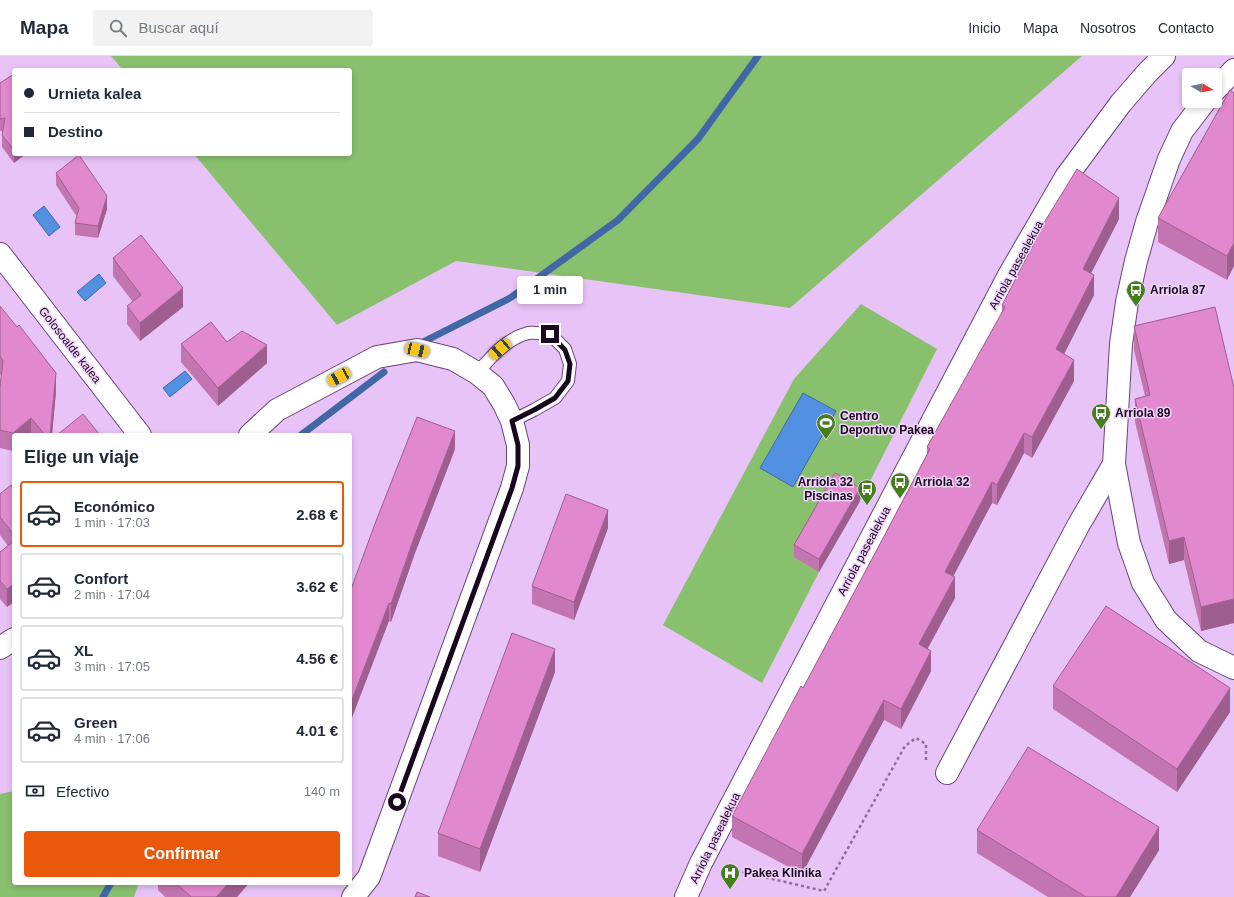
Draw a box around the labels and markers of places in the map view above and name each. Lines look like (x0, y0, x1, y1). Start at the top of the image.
bus stop icon: Arriola 87 (1125, 279, 1147, 307)
place label: Arriola 87 (1150, 283, 1206, 297)
bus stop icon: Arriola 89 (1090, 402, 1112, 430)
place label: Arriola 89 (1115, 406, 1171, 420)
place label: Centro Deportivo Pakea (840, 409, 934, 437)
sports icon: Centro Deportivo Pakea (815, 412, 837, 440)
bus stop icon: Arriola 32 (889, 471, 911, 499)
place label: Arriola 32 Piscinas (798, 475, 853, 503)
place label: Arriola 32 (914, 475, 970, 489)
bus stop icon: Arriola 32 Piscinas (856, 478, 878, 506)
hospital icon: Pakea Klinika (719, 862, 741, 890)
place label: Pakea Klinika (744, 866, 822, 880)

